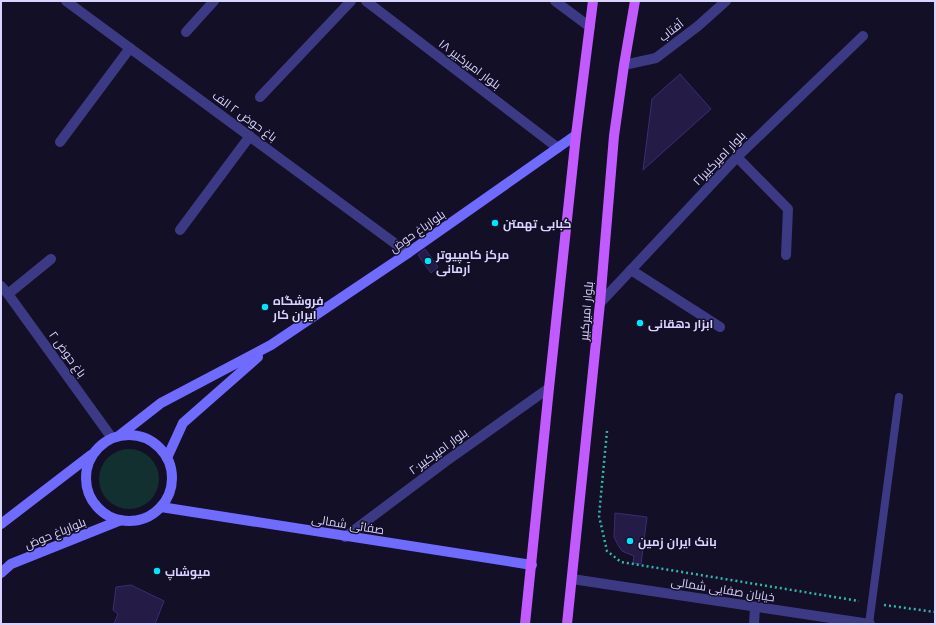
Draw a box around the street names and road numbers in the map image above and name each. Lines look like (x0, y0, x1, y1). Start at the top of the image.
street label: آفتاب (655, 14, 688, 45)
street label: ۱۸ بلوار امیرکبیر (435, 35, 505, 93)
street label: باغ حوض ۲ الف (209, 87, 281, 145)
street label: بلوار امیرکبیر۲۱ (689, 127, 749, 189)
street label: بلوارباغ حوض (386, 206, 448, 256)
street label: بلوار امیرکبیر (575, 281, 597, 342)
street label: ۲ باغ حوض (45, 327, 91, 381)
street label: بلوار امیرکبیر۲۰ (405, 424, 471, 478)
street label: صفائی شمالی (310, 510, 386, 538)
street label: بلوارباغ حوض (22, 513, 88, 553)
street label: خیابان صفایی شمالی (670, 572, 776, 606)

